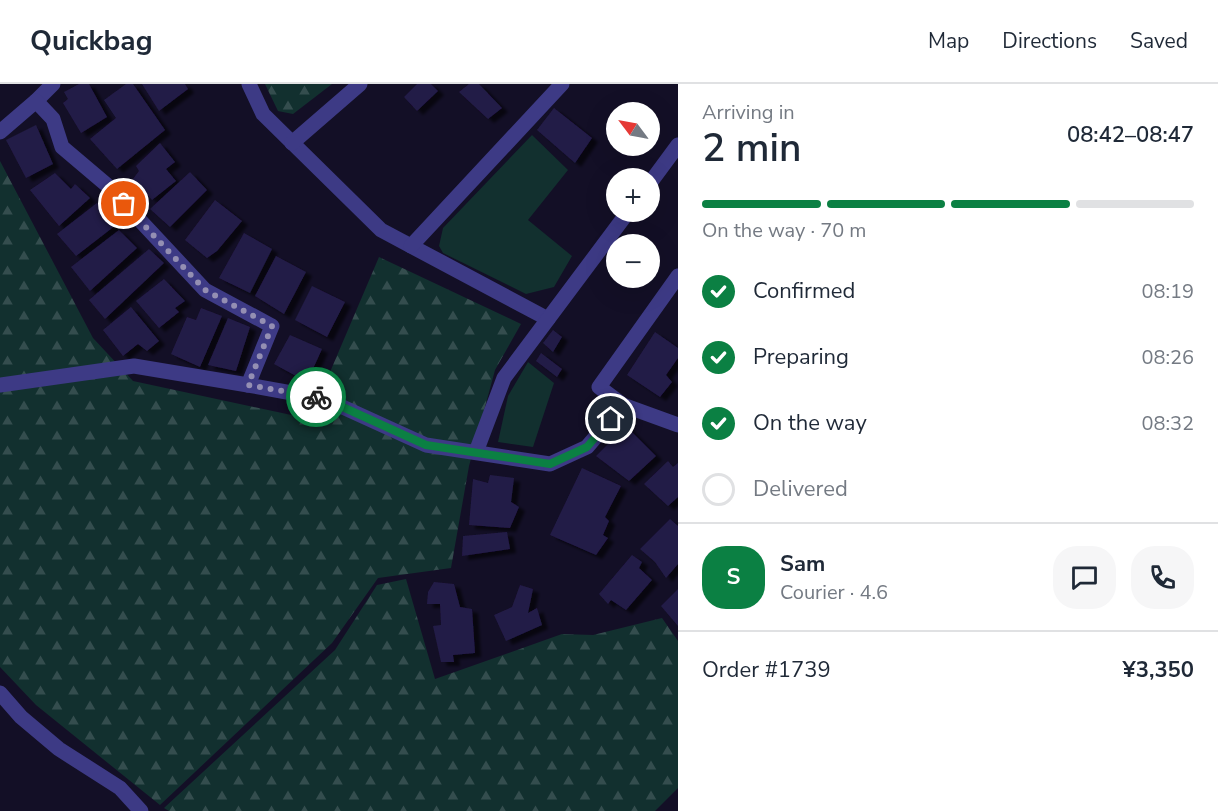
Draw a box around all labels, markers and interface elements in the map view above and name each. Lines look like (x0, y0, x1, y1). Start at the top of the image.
text: Quickbag (30, 22, 153, 60)
text: Map (928, 27, 969, 55)
text: Directions (1002, 27, 1097, 55)
text: Saved (1130, 27, 1188, 55)
text: Arriving in (702, 99, 795, 126)
north arrow (606, 102, 660, 156)
map controls (606, 102, 660, 288)
text: 08:42–08:47 (1067, 120, 1194, 150)
text: 2 min (702, 122, 801, 175)
button: + (606, 168, 660, 222)
pin (98, 178, 149, 229)
icon: bag (107, 187, 140, 220)
text: On the way · 70 m (702, 217, 866, 244)
button: − (606, 234, 660, 288)
icon: check (702, 275, 735, 308)
text: Confirmed (753, 276, 855, 306)
text: 08:19 (1141, 278, 1194, 305)
icon: check (702, 341, 735, 374)
text: Preparing (753, 342, 849, 372)
text: 08:26 (1141, 344, 1194, 371)
courier (286, 367, 346, 427)
icon: bike (300, 381, 333, 414)
pin (585, 393, 636, 444)
icon: home (594, 402, 627, 435)
icon: check (702, 407, 735, 440)
text: On the way (753, 408, 867, 438)
text: 08:32 (1141, 410, 1194, 437)
text: Delivered (753, 474, 848, 504)
button: chat (1053, 546, 1116, 609)
button: phone (1131, 546, 1194, 609)
text: Sam (780, 549, 825, 579)
text: S (727, 562, 740, 592)
text: Courier · 4.6 (780, 579, 888, 606)
text: Order #1739 (702, 655, 831, 685)
text: ¥3,350 (1123, 655, 1194, 685)

